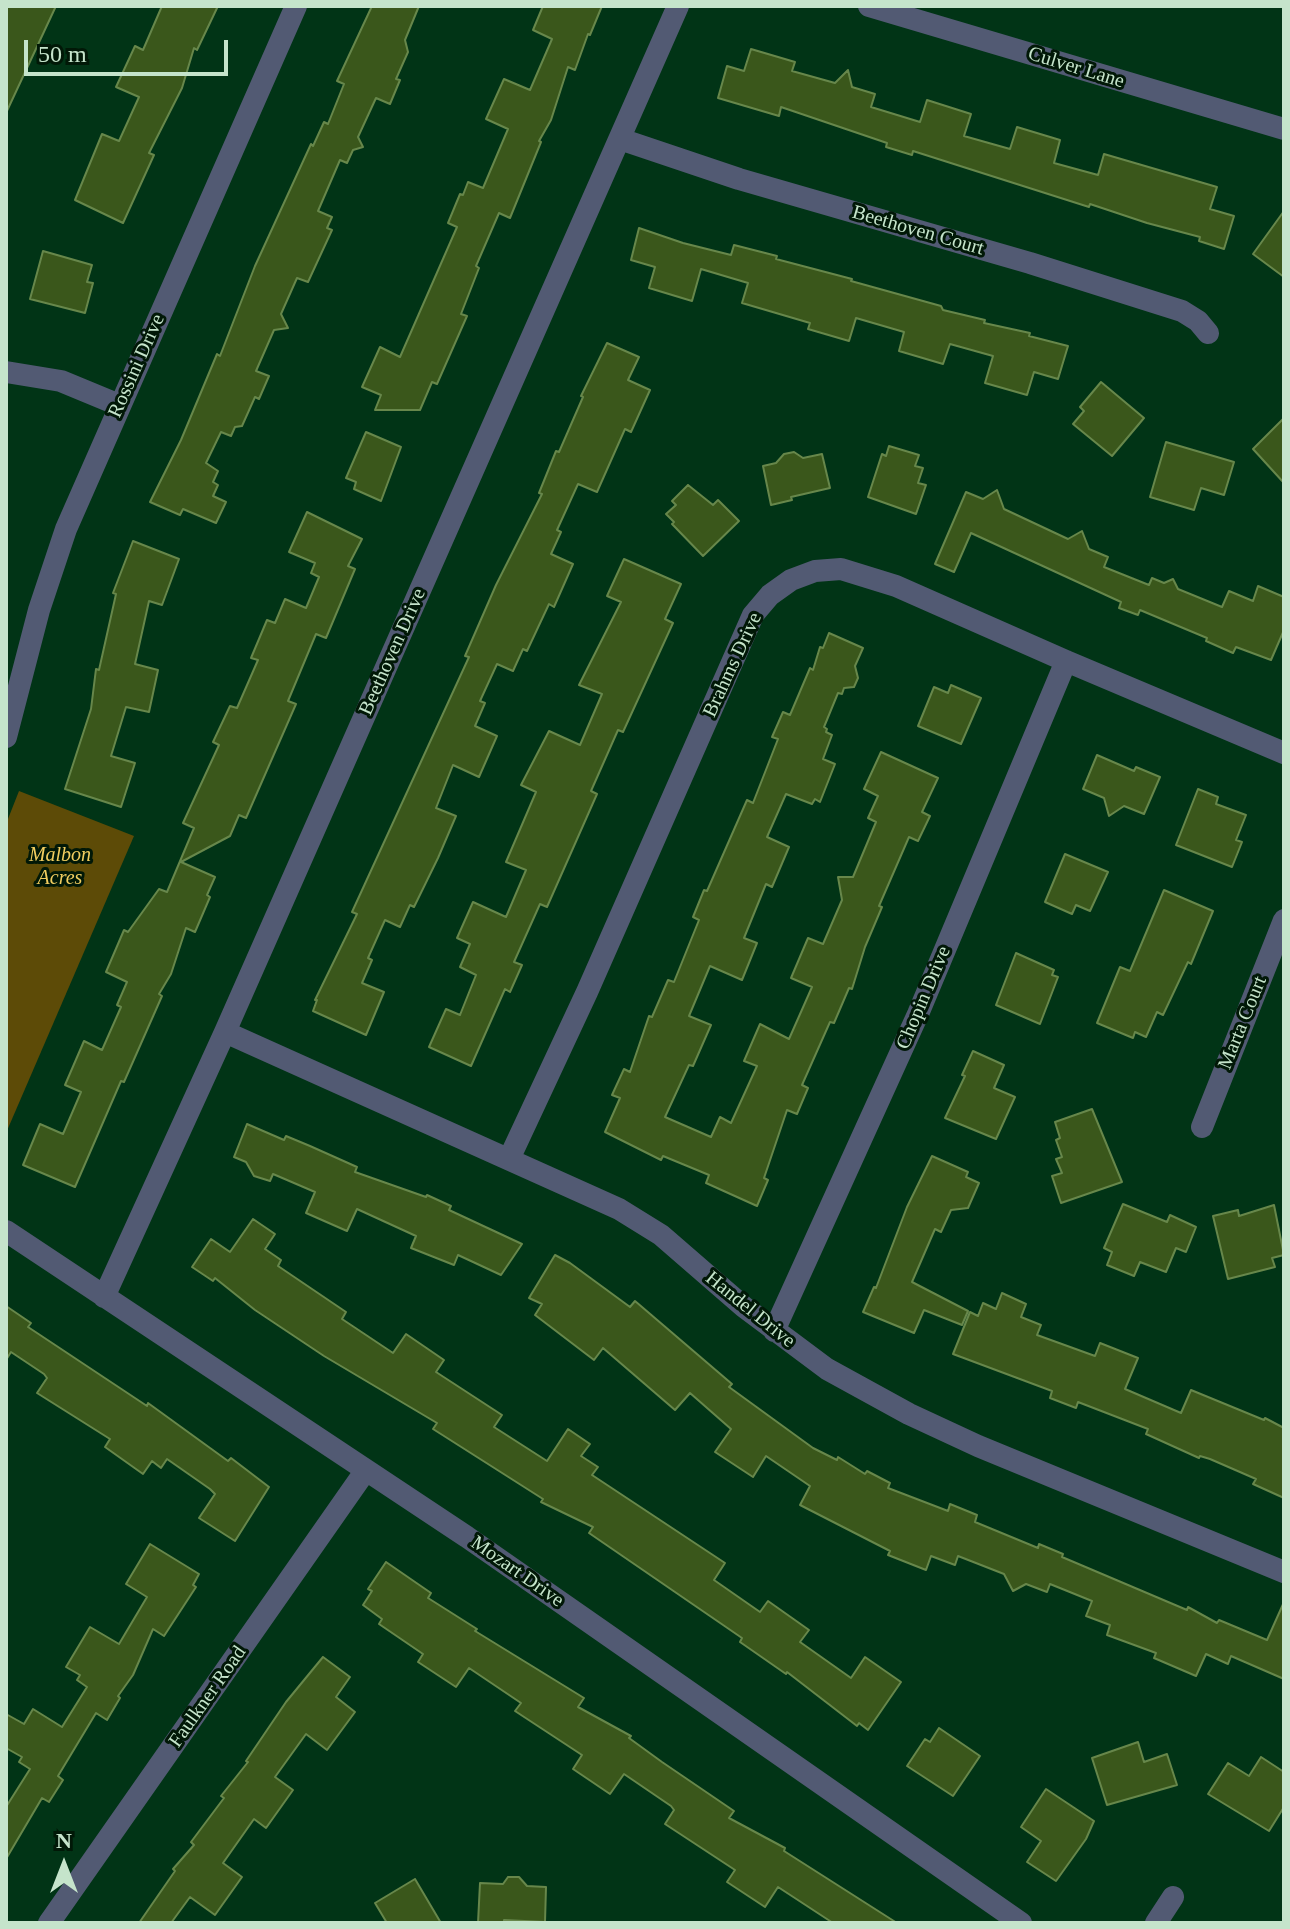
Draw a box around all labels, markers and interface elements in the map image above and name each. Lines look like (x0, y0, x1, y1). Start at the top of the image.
scale bar (28, 24, 232, 74)
text: 50 m (38, 41, 87, 67)
street label: Culver Lane (1025, 42, 1127, 94)
street label: Beethoven Court (849, 201, 987, 261)
street label: Rossini Drive (104, 311, 170, 421)
street label: Beethoven Drive (354, 585, 432, 719)
street label: Brahms Drive (698, 609, 768, 721)
park label: Malbon Acres (29, 844, 91, 891)
street label: Chopin Drive (892, 943, 956, 1053)
street label: Marta Court (1213, 973, 1273, 1073)
street label: Handel Drive (700, 1267, 800, 1353)
street label: Mozart Drive (466, 1531, 568, 1613)
street label: Faulkner Road (164, 1642, 252, 1752)
north arrow (24, 1825, 104, 1905)
text: N (56, 1828, 72, 1853)

